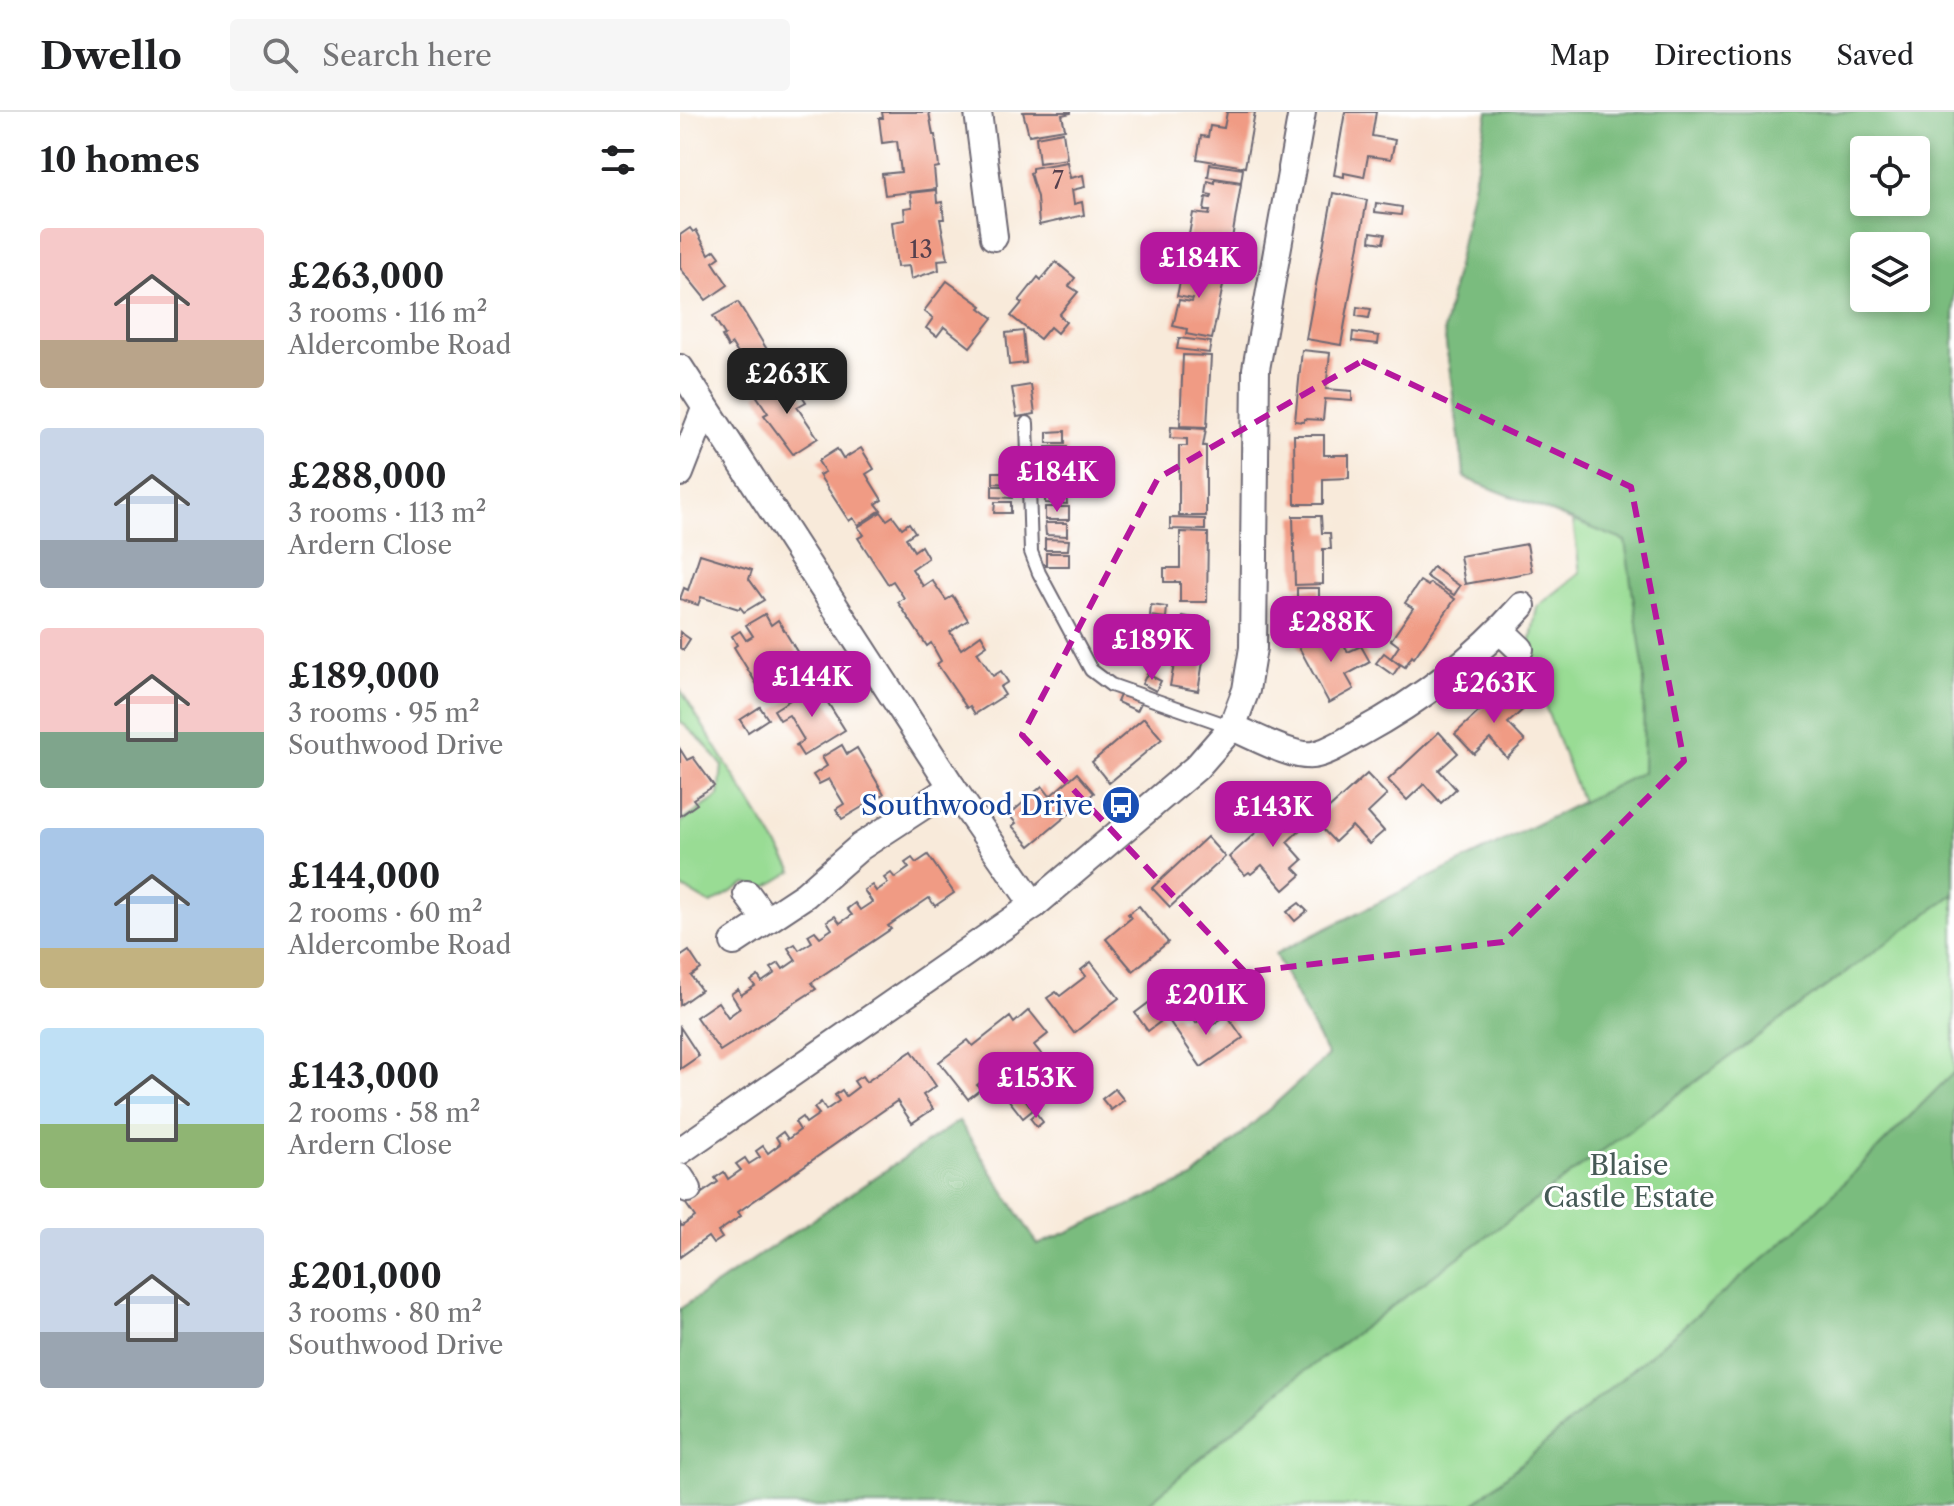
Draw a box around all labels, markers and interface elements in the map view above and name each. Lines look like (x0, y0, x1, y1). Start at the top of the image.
search box (230, 19, 790, 91)
text: Dwello (40, 32, 182, 79)
icon: search (258, 33, 302, 77)
text: Search here (322, 37, 492, 74)
text: Map (1550, 38, 1610, 72)
text: Directions (1654, 38, 1792, 72)
text: Saved (1836, 38, 1914, 72)
map controls (1850, 136, 1930, 312)
button: locate (1850, 136, 1930, 216)
icon: filters (596, 138, 640, 182)
text: 10 homes (40, 139, 200, 181)
house number: 7 (1052, 166, 1064, 195)
pin: £184K (1143, 232, 1255, 300)
button: layers (1850, 232, 1930, 312)
house number: 13 (909, 235, 933, 264)
text: £184K (1158, 242, 1240, 274)
text: £263,000 (288, 255, 444, 297)
icon: home (104, 260, 200, 356)
text: 3 rooms · 116 m² (288, 297, 487, 329)
text: Aldercombe Road (288, 329, 511, 361)
pin: £263K (731, 348, 843, 416)
text: £263K (745, 358, 829, 390)
pin: £184K (1001, 446, 1113, 514)
text: £288,000 (288, 455, 447, 497)
text: £184K (1016, 456, 1098, 488)
icon: home (104, 460, 200, 556)
text: 3 rooms · 113 m² (288, 497, 486, 529)
text: Ardern Close (288, 529, 452, 561)
pin: £288K (1275, 596, 1387, 664)
text: £288K (1288, 606, 1374, 638)
pin: £189K (1096, 614, 1208, 682)
text: £189K (1111, 624, 1193, 656)
pin: £144K (756, 651, 868, 719)
text: £189,000 (288, 655, 440, 697)
pin: £263K (1438, 657, 1550, 725)
icon: home (104, 660, 200, 756)
text: £144K (772, 661, 852, 693)
text: £263K (1452, 667, 1536, 699)
text: 3 rooms · 95 m² (288, 697, 480, 729)
text: Southwood Drive (288, 729, 503, 761)
pin: £143K (1217, 781, 1329, 849)
bus stop icon: Southwood Drive (1100, 784, 1142, 826)
place label: Southwood Drive (861, 788, 1093, 822)
text: £143K (1233, 791, 1313, 823)
text: £144,000 (288, 855, 440, 897)
icon: home (104, 860, 200, 956)
text: 2 rooms · 60 m² (288, 897, 483, 929)
text: Aldercombe Road (288, 929, 511, 961)
pin: £201K (1150, 969, 1262, 1037)
text: £201K (1165, 979, 1247, 1011)
pin: £153K (980, 1052, 1092, 1120)
text: £143,000 (288, 1055, 439, 1097)
icon: home (104, 1060, 200, 1156)
text: £153K (996, 1062, 1076, 1094)
text: 2 rooms · 58 m² (288, 1097, 480, 1129)
text: Ardern Close (288, 1129, 452, 1161)
park label: Blaise Castle Estate (1543, 1148, 1715, 1214)
text: £201,000 (288, 1255, 442, 1297)
icon: home (104, 1260, 200, 1356)
text: 3 rooms · 80 m² (288, 1297, 482, 1329)
text: Southwood Drive (288, 1329, 503, 1361)

